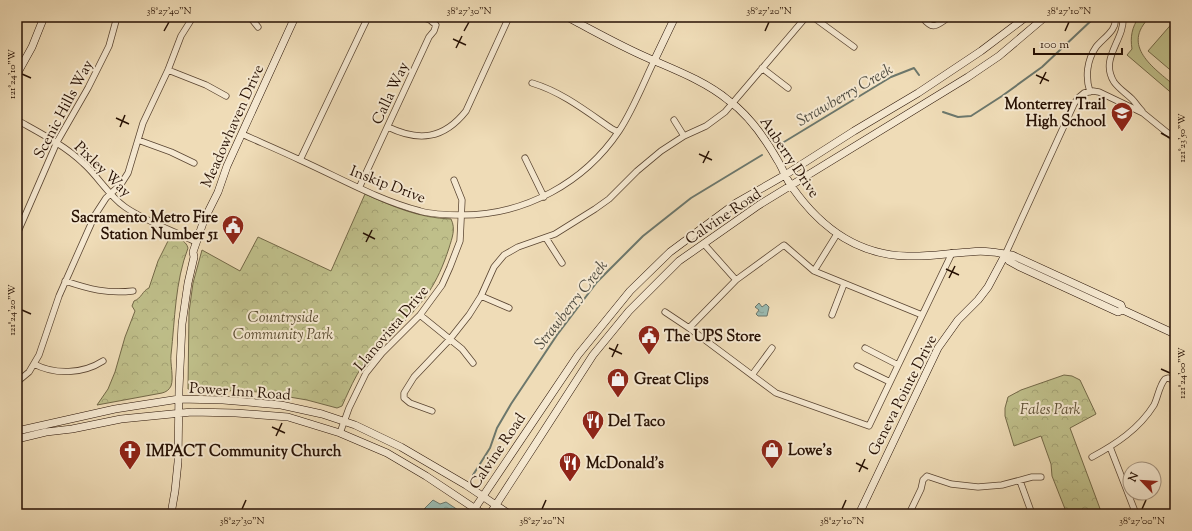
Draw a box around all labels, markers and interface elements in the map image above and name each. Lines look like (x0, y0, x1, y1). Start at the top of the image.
text: 38°27'40"N (146, 4, 192, 19)
text: 38°27'30"N (446, 4, 492, 19)
text: 38°27'20"N (746, 4, 792, 19)
text: 38°27'10"N (1047, 4, 1091, 19)
scale bar (1034, 30, 1122, 56)
text: 100 m (1040, 36, 1069, 54)
text: 121°24'10"W (5, 49, 20, 99)
street label: Scenic Hills Way (29, 56, 99, 163)
street label: Calla Way (368, 58, 415, 129)
water label: Strawberry Creek (793, 59, 898, 133)
street label: Meadowhaven Drive (197, 62, 270, 191)
place label: Monterrey Trail High School (1005, 95, 1107, 133)
school or university icon: Monterrey Trail High School (1109, 100, 1135, 133)
street label: Auberry Drive (754, 113, 824, 202)
text: 121°23'50"W (1175, 113, 1190, 163)
street label: Pixley Way (69, 137, 136, 203)
street label: Inskip Drive (347, 161, 428, 209)
street label: Calvine Road (682, 184, 766, 250)
place label: Sacramento Metro Fire Station Number 51 (71, 208, 219, 246)
public building icon: Sacramento Metro Fire Station Number 51 (220, 213, 246, 246)
water label: Strawberry Creek (530, 256, 614, 355)
street label: Llanovista Drive (350, 282, 434, 376)
text: 121°24'20"W (5, 284, 20, 336)
park label: Countryside Community Park (233, 308, 333, 346)
public building icon: The UPS Store (636, 323, 662, 356)
place label: The UPS Store (664, 327, 761, 348)
street label: Geneva Pointe Drive (864, 332, 943, 460)
text: 121°24'00"W (1175, 347, 1190, 399)
shop icon: Great Clips (605, 366, 631, 399)
place label: Great Clips (634, 370, 709, 391)
street label: Power Inn Road (188, 378, 292, 407)
park label: Fales Park (1020, 400, 1081, 421)
restaurant icon: Del Taco (580, 408, 606, 441)
street label: Calvine Road (465, 409, 532, 494)
place label: Del Taco (608, 412, 665, 433)
shop icon: Lowe's (759, 437, 785, 470)
church icon: IMPACT Community Church (117, 438, 143, 471)
place label: Lowe's (788, 441, 832, 462)
place label: IMPACT Community Church (146, 442, 342, 463)
restaurant icon: McDonald's (557, 450, 583, 483)
place label: McDonald's (586, 454, 664, 475)
north arrow (1122, 461, 1162, 501)
text: N (1124, 470, 1143, 485)
text: 38°27'30"N (219, 514, 265, 529)
text: 38°27'20"N (519, 514, 565, 529)
text: 38°27'10"N (820, 514, 864, 529)
text: 38°27'00"N (1119, 514, 1165, 529)

